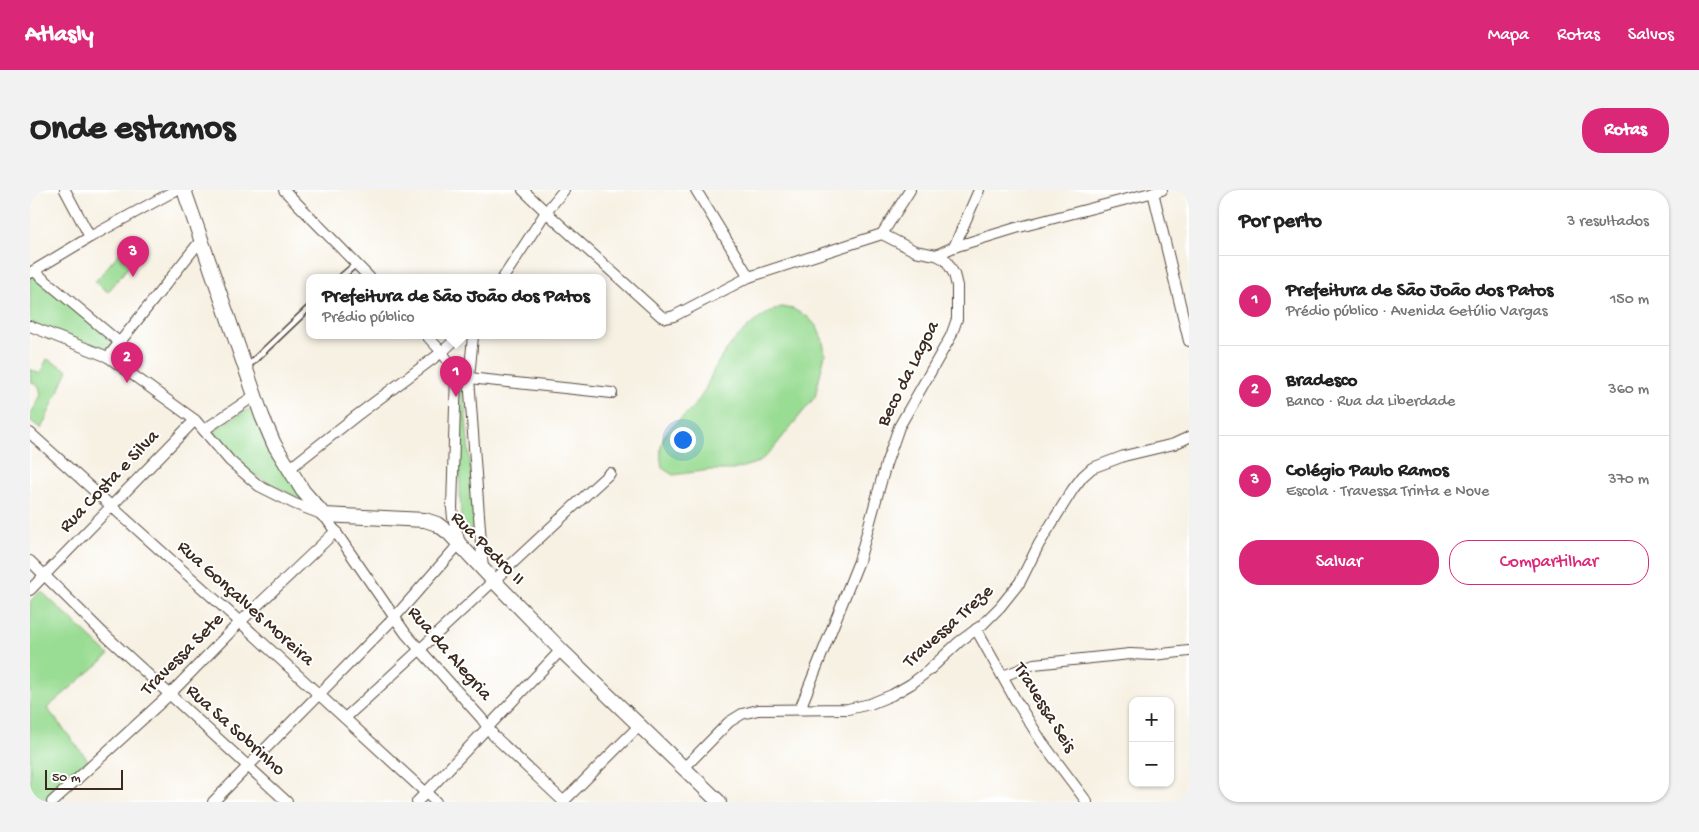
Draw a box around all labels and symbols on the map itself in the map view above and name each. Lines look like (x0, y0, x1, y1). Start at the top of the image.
pin: 3 (117, 236, 149, 277)
street label: Beco da Lagoa (872, 316, 946, 431)
pin: 2 (111, 342, 143, 383)
pin: 1 (440, 356, 472, 397)
street label: Rua Costa e Silva (55, 425, 166, 538)
your location (670, 427, 696, 453)
street label: Rua Pedro II (445, 507, 529, 591)
street label: Rua Gonçalves Moreira (172, 536, 319, 673)
street label: Travessa Treze (898, 580, 999, 674)
street label: Rua da Alegria (402, 602, 497, 707)
street label: Travessa Sete (136, 609, 229, 702)
street label: Travessa Seis (1007, 658, 1081, 758)
street label: Rua Sa Sobrinho (180, 680, 290, 782)
scale bar (45, 767, 122, 790)

